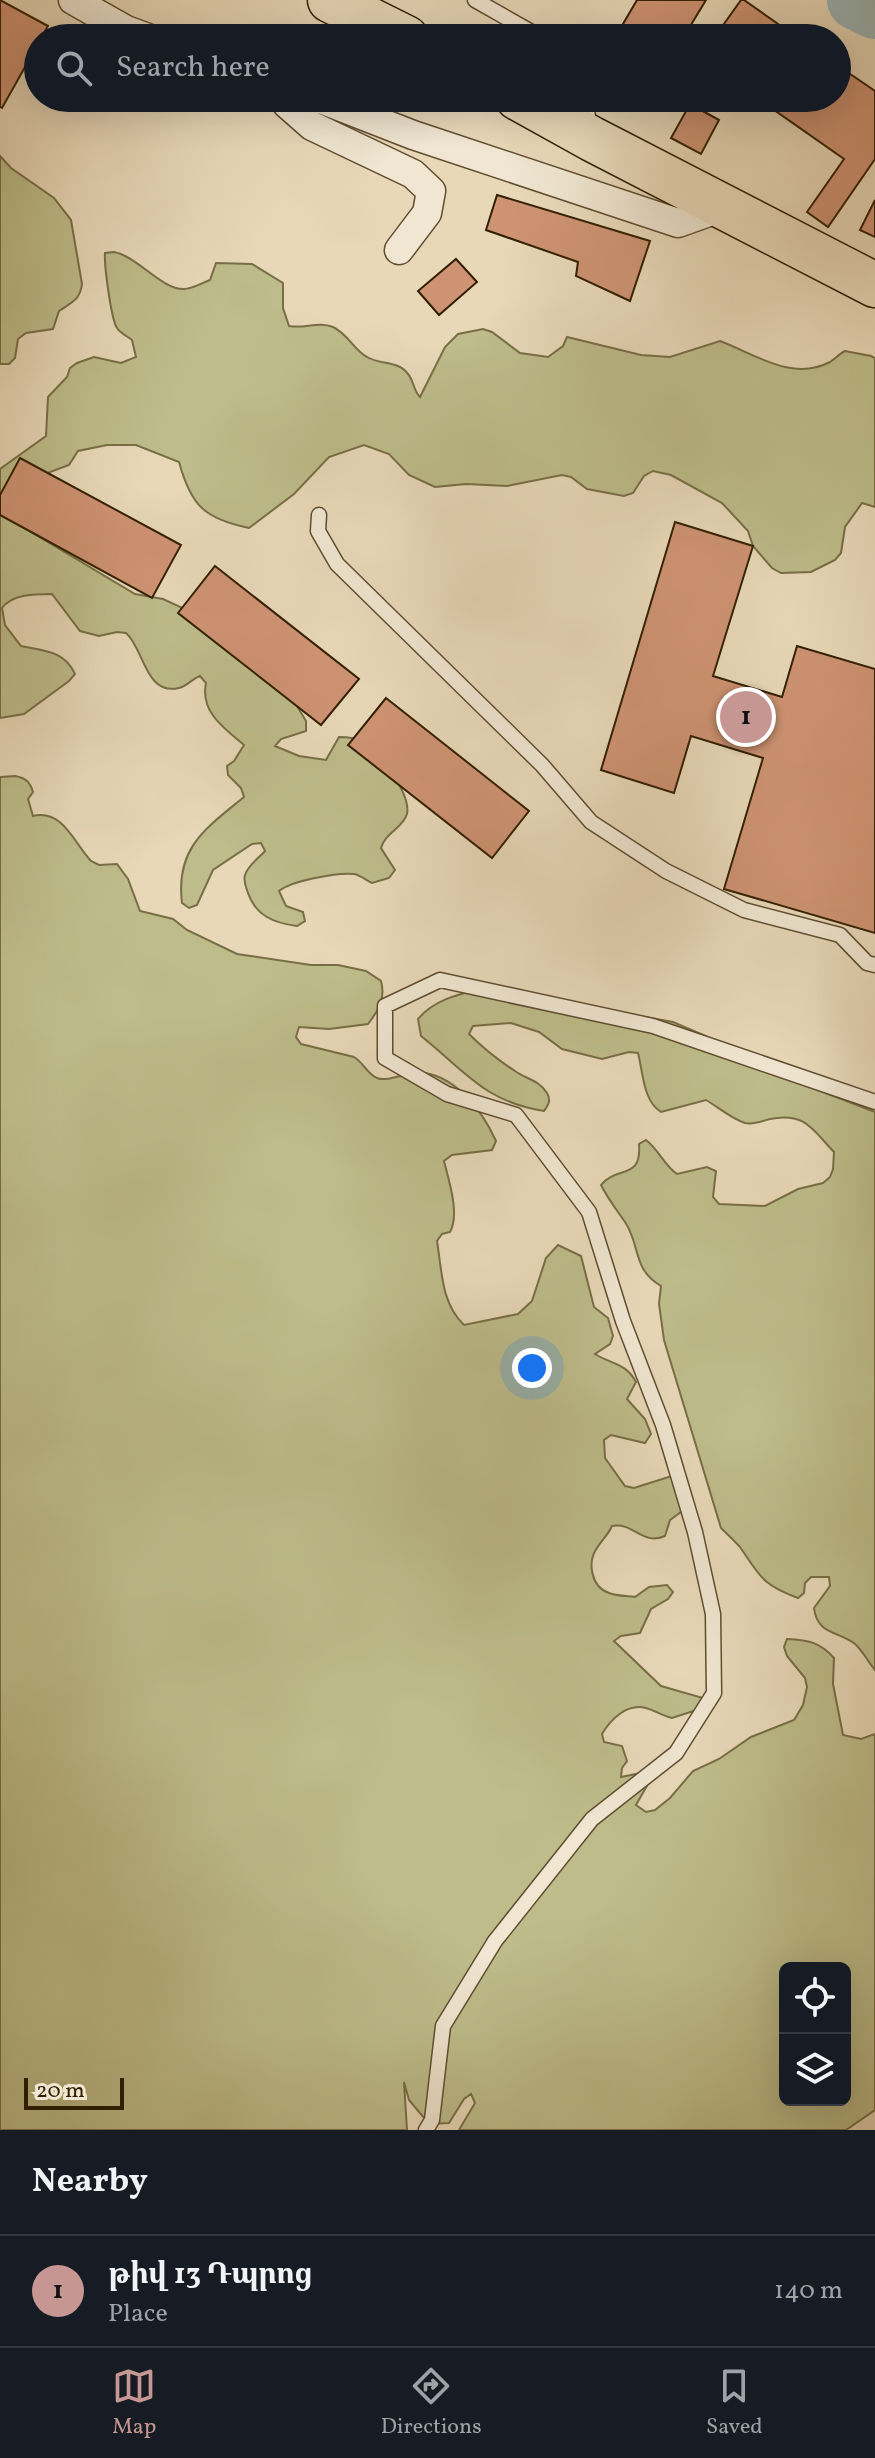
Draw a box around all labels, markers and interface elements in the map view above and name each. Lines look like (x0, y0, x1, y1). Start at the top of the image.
search box (24, 24, 851, 112)
icon: search (52, 46, 96, 90)
text: Search here (116, 47, 270, 89)
pin: 1 (720, 687, 772, 747)
your location (512, 1348, 552, 1388)
map controls (779, 1962, 851, 2106)
button: locate (779, 1962, 851, 2034)
button: layers (779, 2034, 851, 2106)
scale bar (24, 2074, 124, 2110)
text: 20 m (36, 2076, 85, 2107)
text: Nearby (32, 2159, 148, 2206)
text: թիվ 13 Դպրոց (108, 2254, 313, 2296)
text: 1 (53, 2273, 63, 2309)
text: 140 m (774, 2273, 843, 2309)
text: Place (108, 2296, 168, 2332)
tab: Map (112, 2364, 156, 2443)
tab: Directions (381, 2364, 482, 2443)
tab: Saved (706, 2364, 763, 2443)

